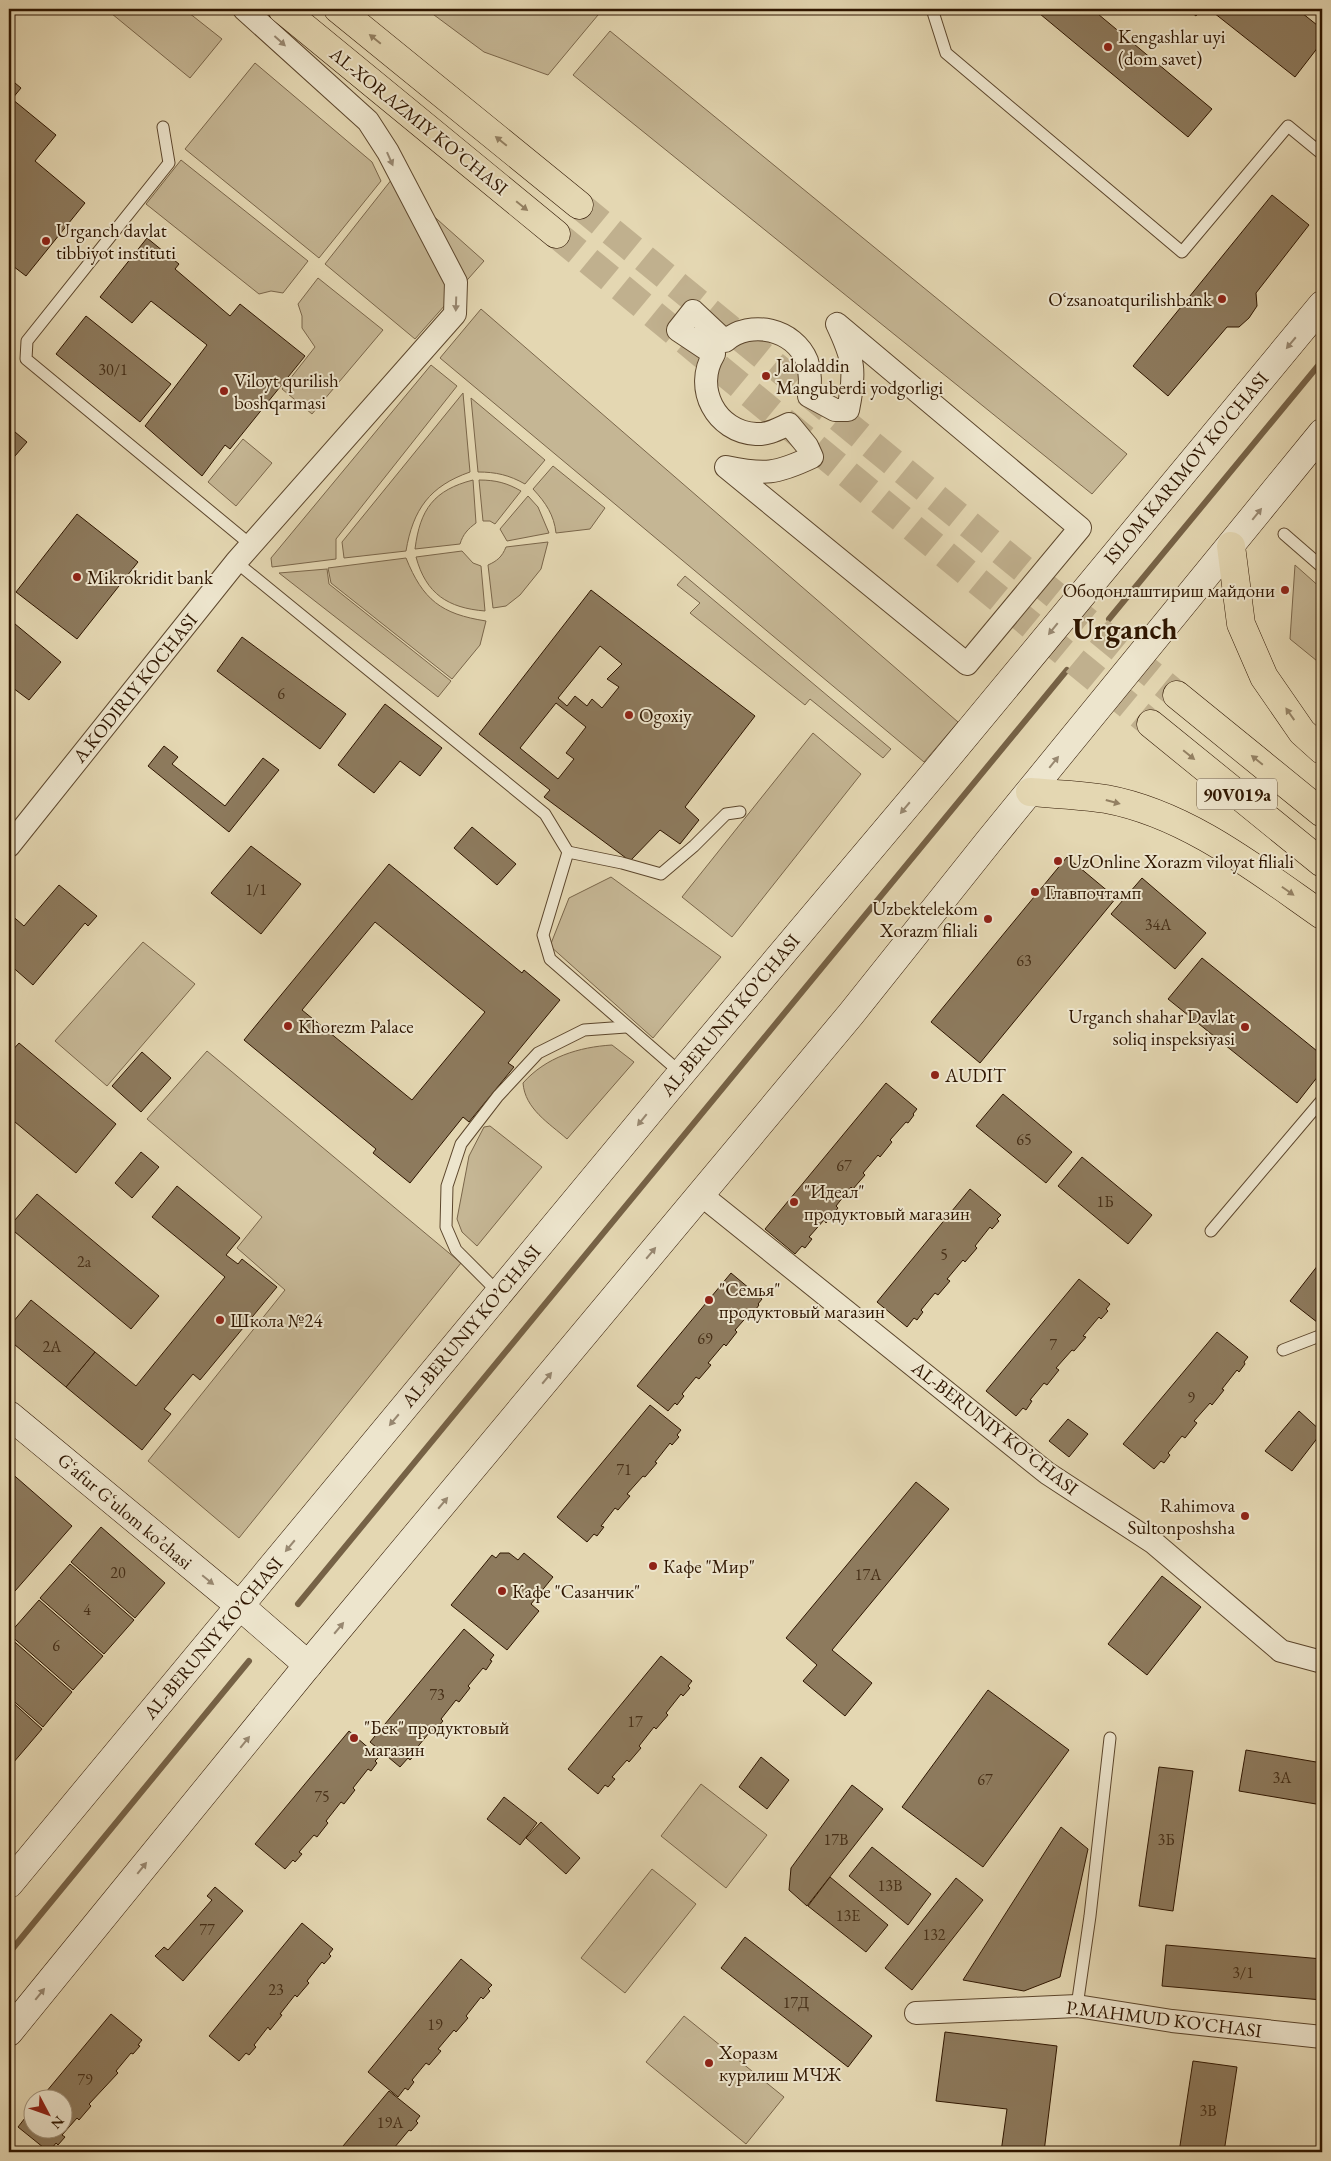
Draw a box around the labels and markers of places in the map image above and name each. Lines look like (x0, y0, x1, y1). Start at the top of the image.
place label: Kengashlar uyi (dom savet) (1118, 24, 1226, 71)
marker: Kengashlar uyi (dom savet) (1102, 41, 1114, 53)
place label: Urganch davlat tibbiyot instituti (56, 218, 176, 265)
marker: Urganch davlat tibbiyot instituti (40, 235, 52, 247)
place label: Oʻzsanoatqurilishbank (1048, 287, 1213, 312)
marker: Oʻzsanoatqurilishbank (1216, 293, 1228, 305)
place label: Jaloladdin Manguberdi yodgorligi (774, 353, 944, 400)
place label: Viloyt qurilish boshqarmasi (234, 368, 339, 415)
marker: Jaloladdin Manguberdi yodgorligi (760, 370, 772, 382)
marker: Viloyt qurilish boshqarmasi (218, 385, 230, 397)
place label: Mikrokridit bank (87, 565, 214, 590)
marker: Mikrokridit bank (71, 571, 83, 583)
place label: Ободонлаштириш майдони (1063, 578, 1275, 603)
marker: Ободонлаштириш майдони (1279, 584, 1291, 596)
place label: Ogoxiy (639, 703, 692, 728)
marker: Ogoxiy (623, 709, 635, 721)
place label: UzOnline Xorazm viloyat filiali (1068, 849, 1294, 874)
marker: UzOnline Xorazm viloyat filiali (1052, 855, 1064, 867)
place label: Главпочтамп (1045, 880, 1142, 905)
marker: Главпочтамп (1029, 886, 1041, 898)
place label: Uzbektelekom Xorazm filiali (872, 896, 978, 943)
marker: Uzbektelekom Xorazm filiali (982, 913, 994, 925)
place label: Urganch shahar Davlat soliq inspeksiyasi (1068, 1004, 1235, 1051)
place label: Khorezm Palace (298, 1014, 414, 1039)
marker: Khorezm Palace (282, 1020, 294, 1032)
marker: Urganch shahar Davlat soliq inspeksiyasi (1239, 1021, 1251, 1033)
place label: AUDIT (944, 1063, 1006, 1088)
marker: AUDIT (929, 1069, 941, 1081)
place label: "Идеал" продуктовый магазин (804, 1179, 970, 1226)
marker: "Идеал" продуктовый магазин (788, 1196, 800, 1208)
place label: "Семья" продуктовый магазин (719, 1277, 885, 1324)
marker: "Семья" продуктовый магазин (703, 1294, 715, 1306)
place label: Школа №24 (230, 1308, 323, 1333)
marker: Школа №24 (214, 1314, 226, 1326)
place label: Rahimova Sultonposhsha (1127, 1493, 1235, 1540)
marker: Rahimova Sultonposhsha (1239, 1510, 1251, 1522)
place label: Кафе "Мир" (663, 1554, 755, 1579)
marker: Кафе "Мир" (647, 1560, 659, 1572)
place label: Кафе "Сазанчик" (512, 1579, 640, 1604)
marker: Кафе "Сазанчик" (496, 1585, 508, 1597)
place label: "Бек" продуктовый магазин (364, 1715, 509, 1762)
marker: "Бек" продуктовый магазин (348, 1732, 360, 1744)
place label: Хоразм курилиш МЧЖ (718, 2040, 841, 2087)
marker: Хоразм курилиш МЧЖ (703, 2057, 715, 2069)

